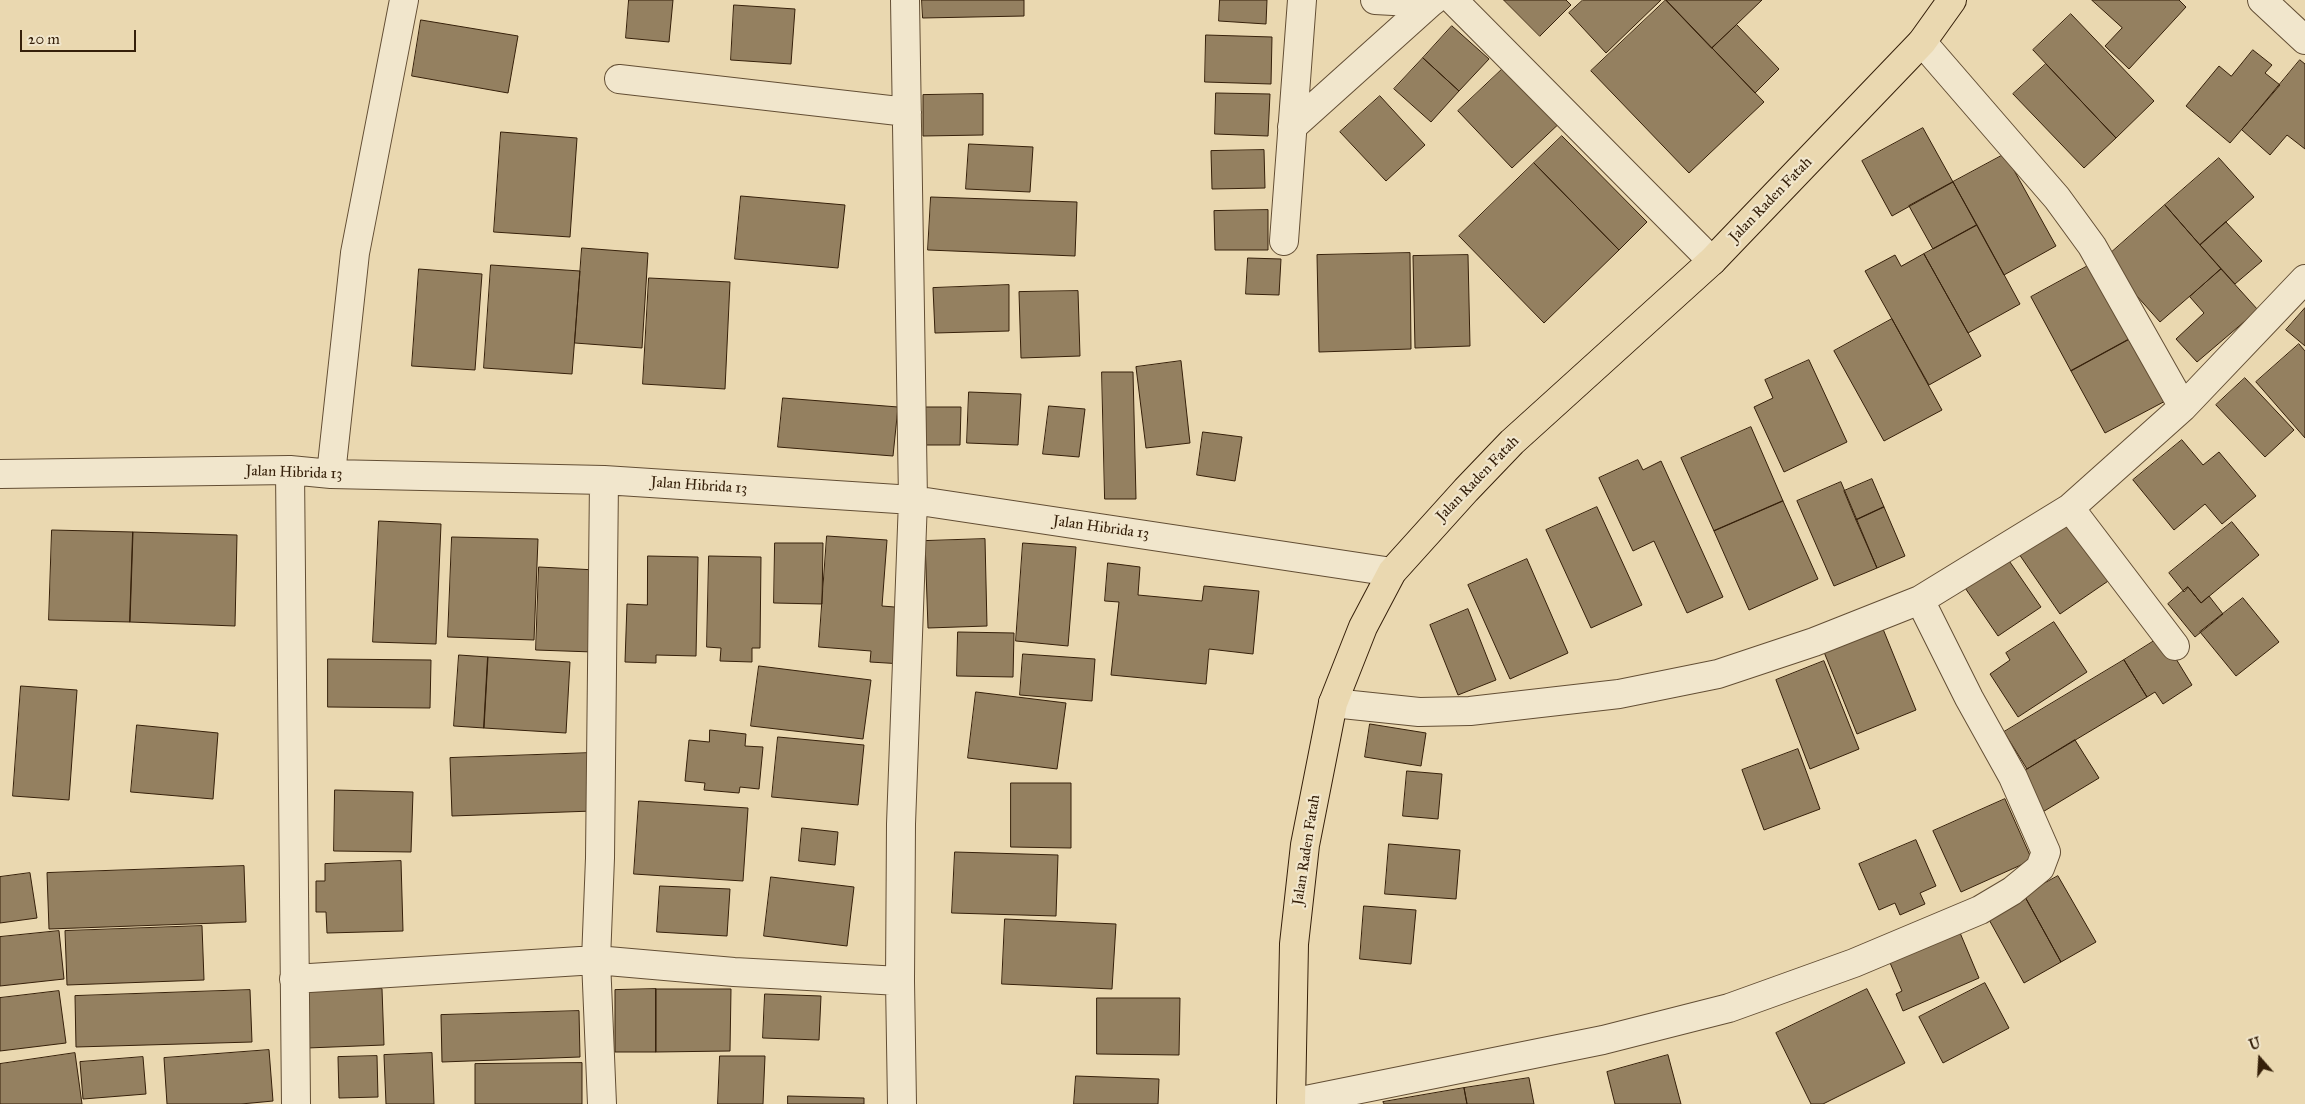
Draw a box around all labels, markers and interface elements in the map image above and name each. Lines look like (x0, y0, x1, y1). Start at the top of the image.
scale bar (22, 20, 139, 52)
text: 20 m (28, 30, 60, 48)
street label: Jalan Raden Fatah (1726, 154, 1816, 246)
street label: Jalan Raden Fatah (1433, 433, 1523, 525)
street label: Jalan Hibrida 13 (245, 462, 343, 484)
street label: Jalan Hibrida 13 (650, 474, 748, 498)
street label: Jalan Hibrida 13 (1052, 512, 1150, 544)
street label: Jalan Raden Fatah (1289, 794, 1325, 906)
north arrow (2235, 1034, 2285, 1084)
text: U (2247, 1035, 2263, 1054)

